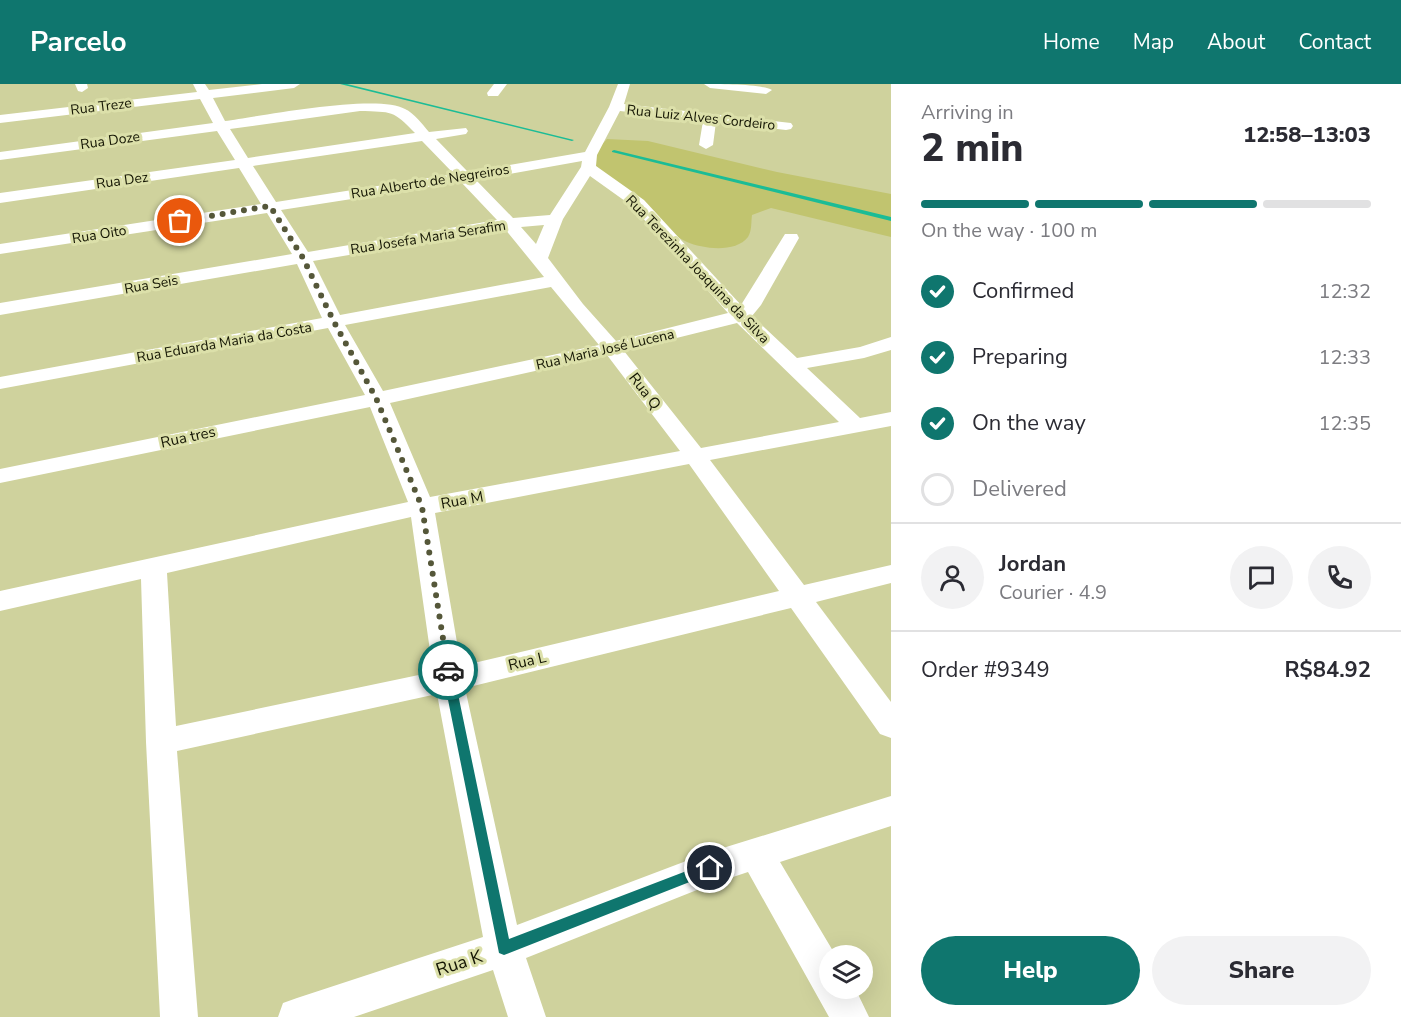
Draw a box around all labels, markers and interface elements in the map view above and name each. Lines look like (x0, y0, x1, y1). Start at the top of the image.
text: Parcelo (30, 23, 127, 61)
text: Home (1043, 28, 1100, 56)
text: Map (1133, 28, 1174, 56)
text: About (1207, 28, 1265, 56)
text: Contact (1298, 28, 1371, 56)
street label: Rua Treze (69, 93, 133, 120)
text: Arriving in (921, 99, 1014, 126)
street label: Rua Luiz Alves Cordeiro (626, 100, 776, 135)
text: 12:58–13:03 (1243, 120, 1371, 150)
text: 2 min (921, 122, 1024, 175)
street label: Rua Doze (79, 127, 141, 154)
street label: Rua Alberto de Negreiros (350, 160, 511, 203)
street label: Rua Dez (95, 167, 150, 194)
street label: Rua Terezinha Joaquina da Silva (622, 191, 774, 348)
pin (154, 195, 205, 246)
icon: bag (163, 204, 196, 237)
street label: Rua Josefa Maria Serafim (349, 216, 507, 259)
text: On the way · 100 m (921, 217, 1097, 244)
street label: Rua Oito (71, 221, 128, 248)
street label: Rua Seis (123, 270, 180, 299)
icon: check (921, 275, 954, 308)
text: Confirmed (972, 276, 1074, 306)
text: 12:32 (1318, 278, 1371, 305)
street label: Rua Eduarda Maria da Costa (135, 318, 313, 367)
street label: Rua Maria José Lucena (534, 324, 676, 375)
icon: check (921, 341, 954, 374)
text: Preparing (972, 342, 1068, 372)
text: 12:33 (1318, 344, 1371, 371)
street label: Rua Q (624, 368, 666, 414)
icon: check (921, 407, 954, 440)
text: On the way (972, 408, 1086, 438)
text: 12:35 (1318, 410, 1371, 437)
street label: Rua tres (159, 421, 217, 453)
text: Delivered (972, 474, 1067, 504)
street label: Rua M (439, 486, 485, 514)
button: person (921, 546, 984, 609)
button: chat (1230, 546, 1293, 609)
button: phone (1308, 546, 1371, 609)
text: Jordan (999, 549, 1066, 579)
text: Courier · 4.9 (999, 579, 1107, 606)
courier (418, 640, 478, 700)
street label: Rua L (506, 647, 548, 675)
icon: car (432, 654, 465, 687)
text: Order #9349 (921, 655, 1050, 685)
text: R$84.92 (1284, 655, 1371, 685)
pin (684, 842, 735, 893)
icon: home (693, 851, 726, 884)
button: Help (921, 936, 1140, 1005)
button: Share (1152, 936, 1371, 1005)
street label: Rua K (433, 944, 486, 982)
map controls (819, 945, 873, 999)
button: layers (819, 945, 873, 999)

